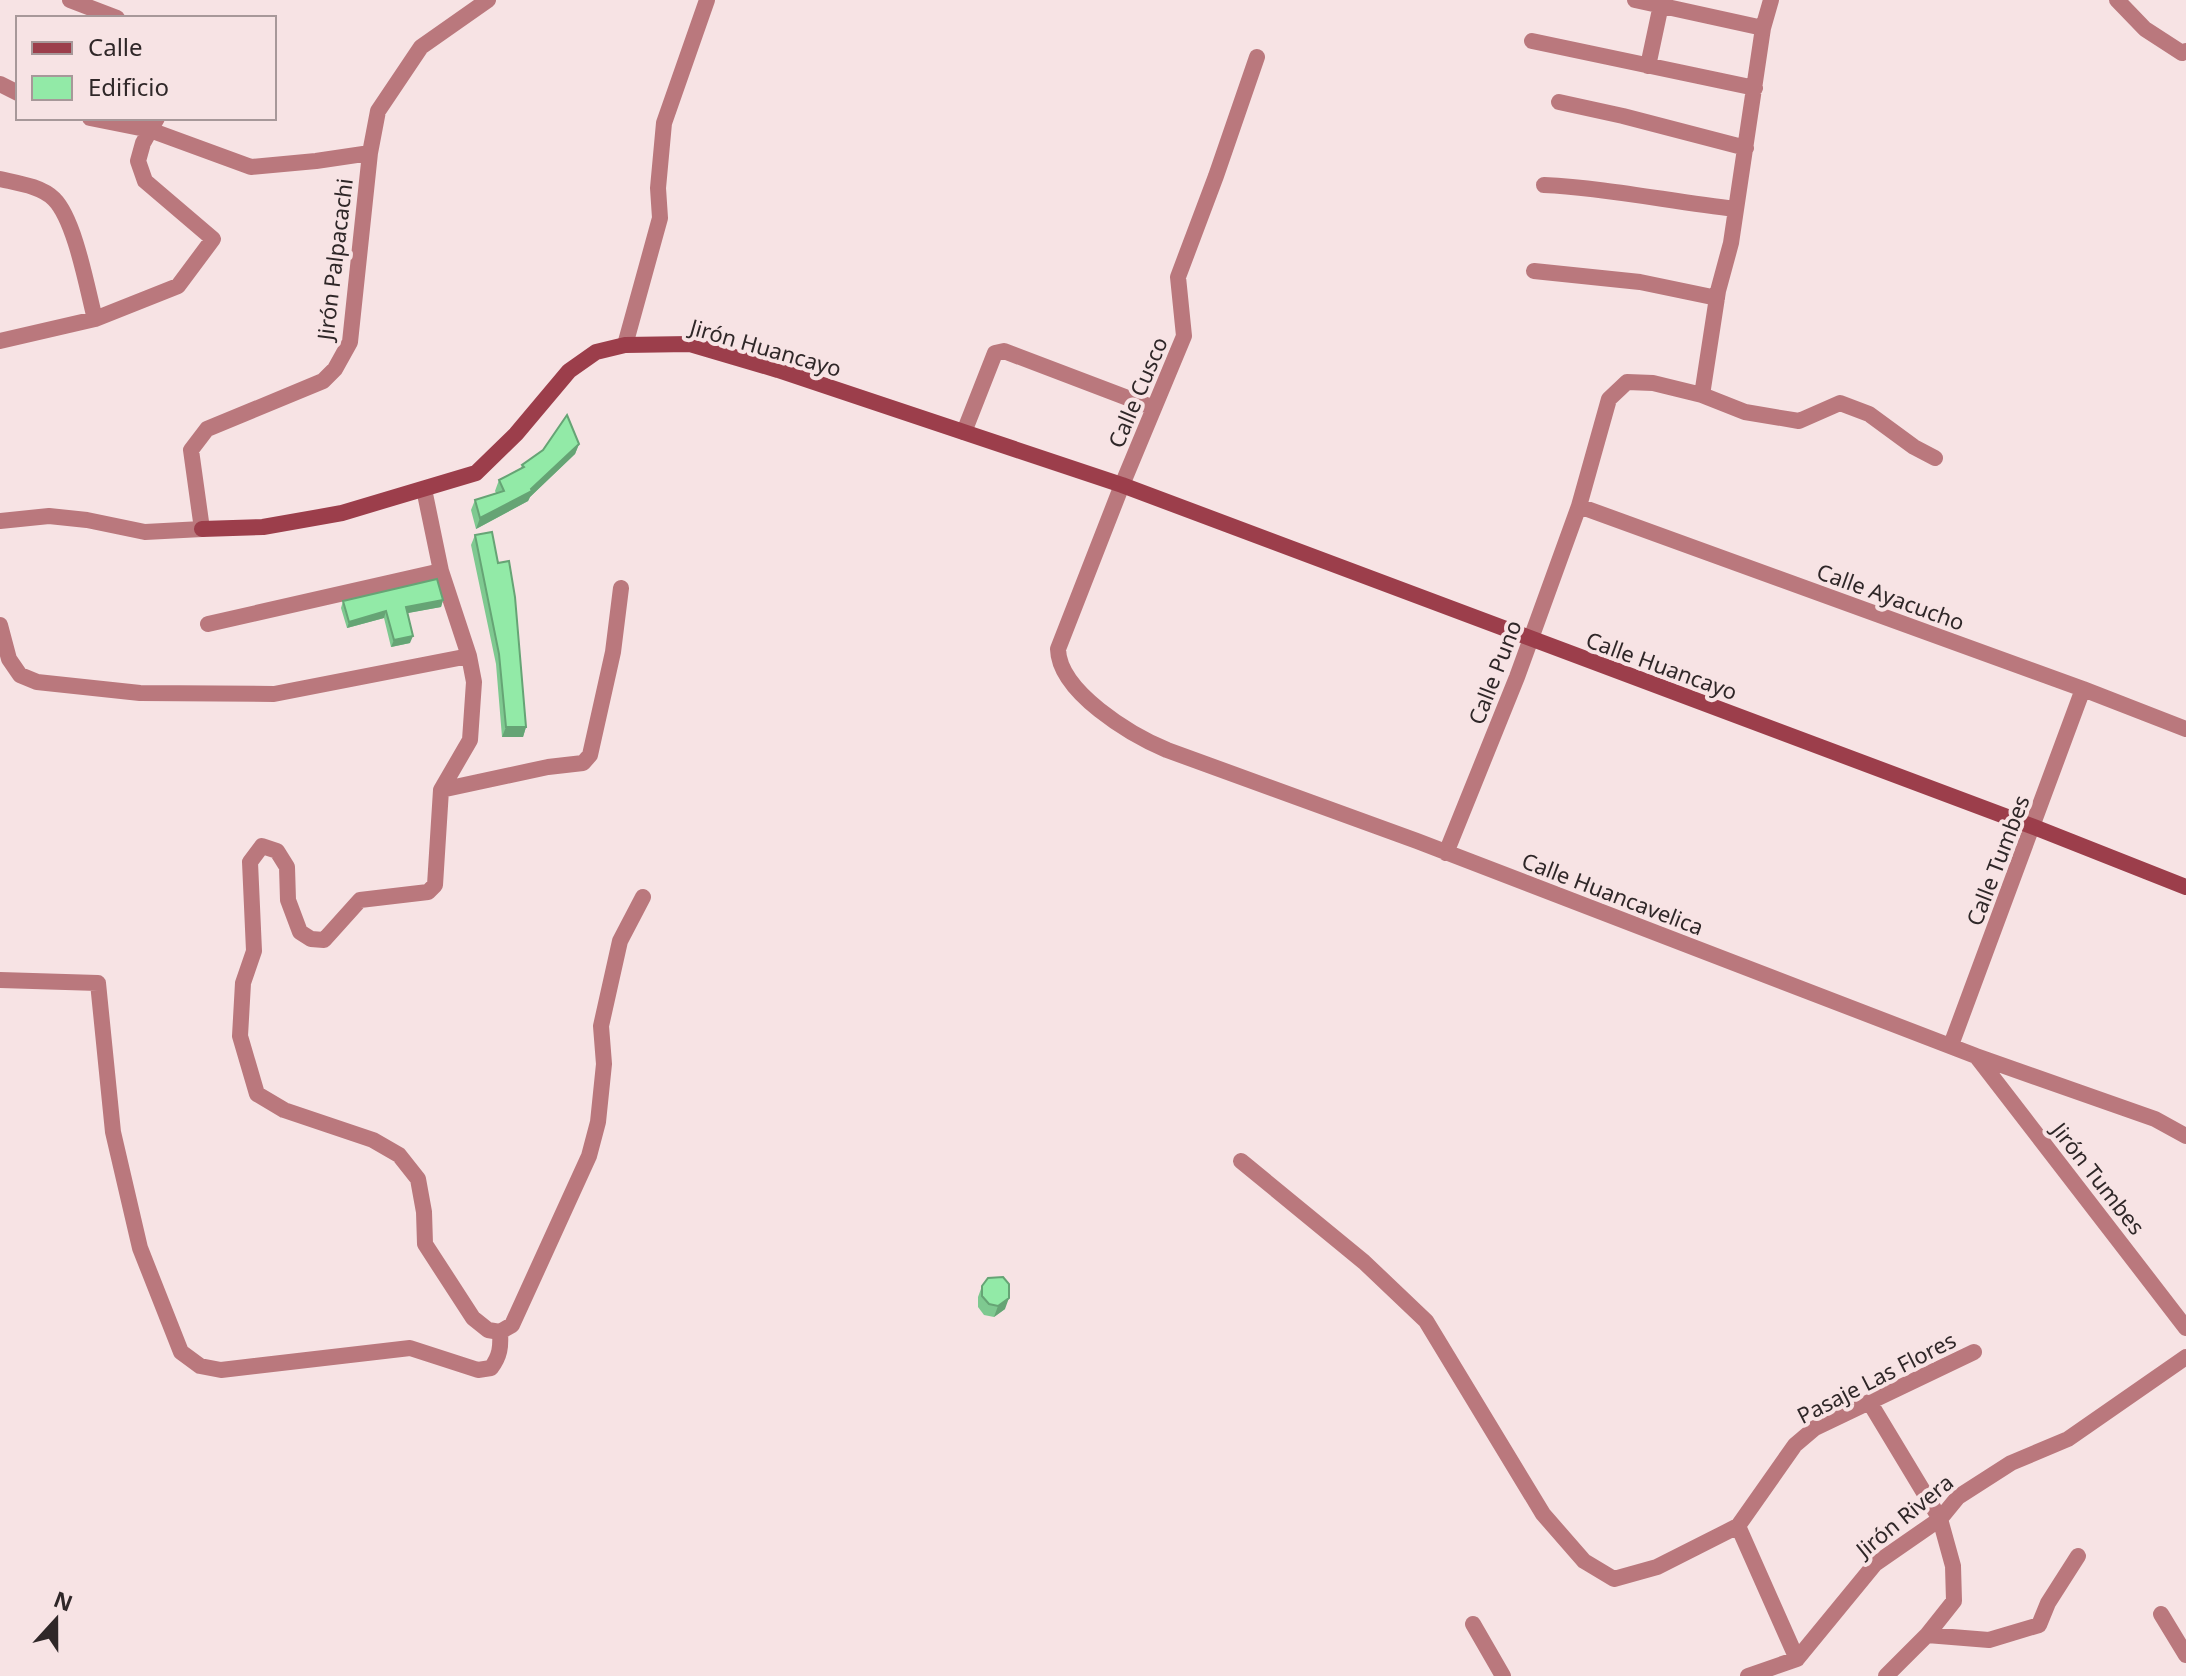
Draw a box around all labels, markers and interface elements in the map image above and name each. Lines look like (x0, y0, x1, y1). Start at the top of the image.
legend (16, 16, 276, 120)
text: Calle (88, 30, 143, 63)
text: Edificio (88, 70, 169, 103)
street label: Jirón Palpacachi (309, 176, 359, 344)
street label: Jirón Huancayo (685, 310, 845, 383)
street label: Calle Cusco (1100, 332, 1174, 452)
street label: Calle Ayacucho (1813, 555, 1969, 637)
street label: Calle Puno (1460, 615, 1528, 729)
street label: Calle Huancayo (1582, 624, 1742, 706)
street label: Calle Tumbes (1958, 790, 2036, 930)
street label: Calle Huancavelica (1518, 845, 1708, 941)
street label: Jirón Tumbes (2044, 1114, 2152, 1240)
street label: Pasaje Las Flores (1791, 1324, 1961, 1430)
street label: Jirón Rivera (1848, 1467, 1959, 1565)
north arrow (16, 1580, 96, 1660)
text: N (50, 1583, 77, 1618)

